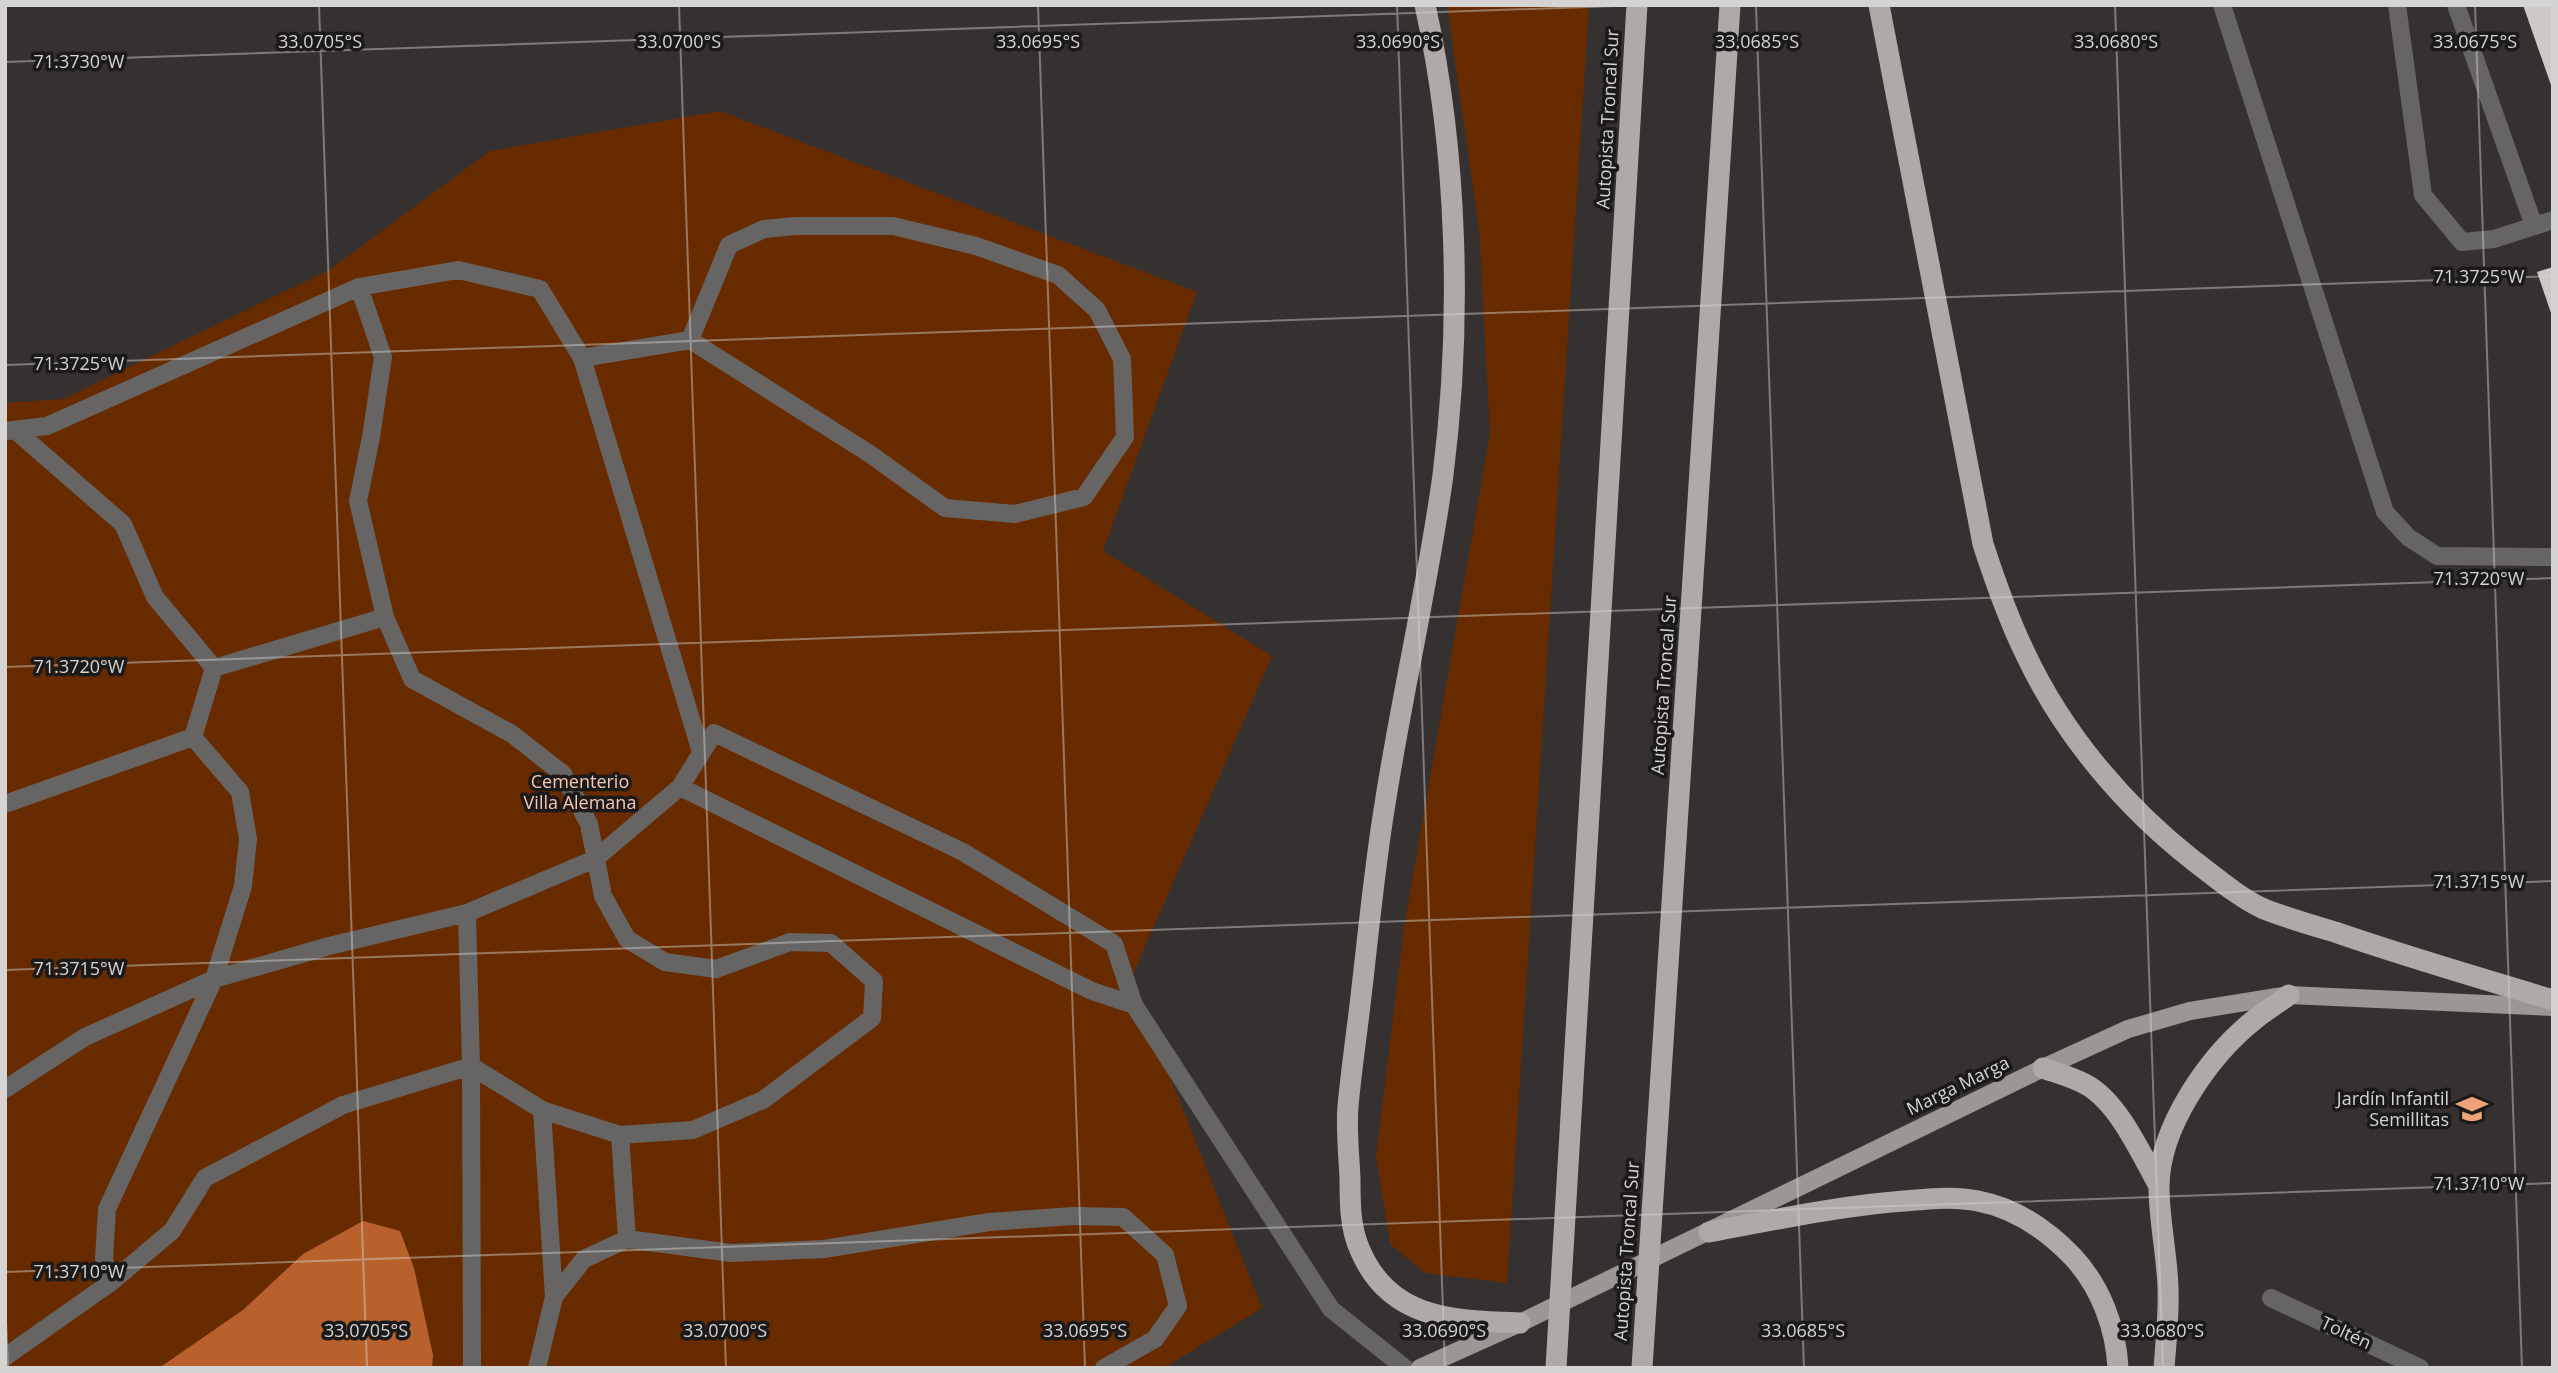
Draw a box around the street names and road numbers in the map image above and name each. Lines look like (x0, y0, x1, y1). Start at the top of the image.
street label: Autopista Troncal Sur (1590, 28, 1624, 210)
street label: Autopista Troncal Sur (1645, 594, 1681, 776)
street label: Marga Marga (1902, 1050, 2013, 1120)
street label: Autopista Troncal Sur (1608, 1160, 1644, 1342)
street label: Toltén (2317, 1310, 2375, 1354)

